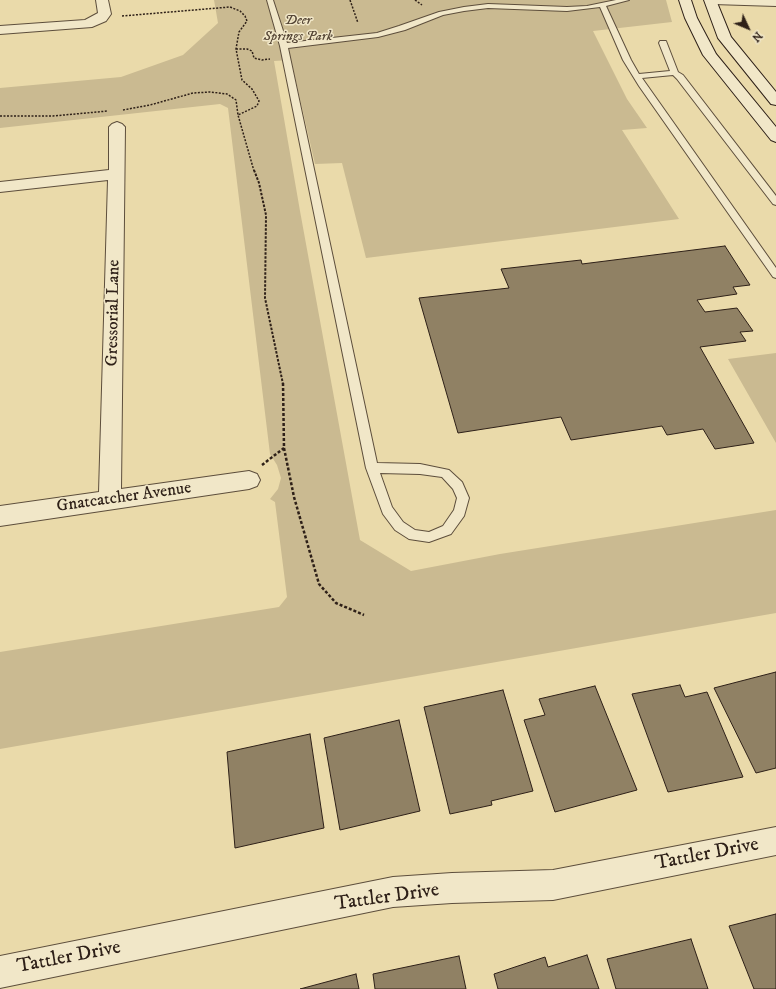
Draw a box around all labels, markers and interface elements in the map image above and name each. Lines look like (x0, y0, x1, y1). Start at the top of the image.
north arrow (728, 8, 768, 48)
park label: Deer Springs Park (263, 13, 333, 46)
text: N (748, 28, 765, 44)
street label: Gressorial Lane (103, 259, 125, 367)
street label: Gnatcatcher Avenue (55, 478, 193, 518)
street label: Tattler Drive (653, 833, 761, 877)
street label: Tattler Drive (333, 879, 441, 917)
street label: Tattler Drive (15, 936, 123, 980)

